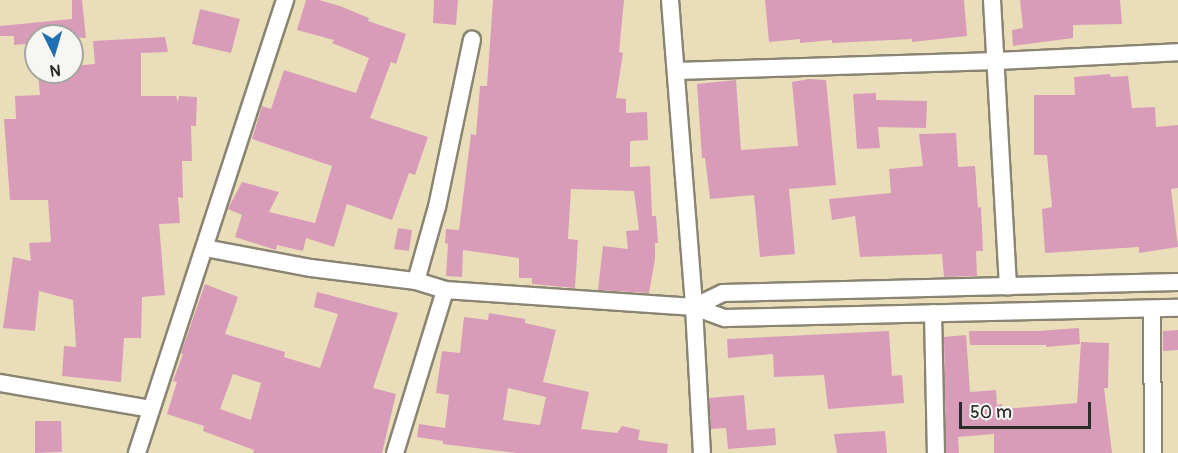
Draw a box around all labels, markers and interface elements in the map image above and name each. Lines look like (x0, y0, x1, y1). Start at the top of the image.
north arrow (24, 24, 84, 84)
text: N (49, 60, 62, 80)
scale bar (962, 390, 1094, 428)
text: 50 m (970, 401, 1012, 424)

